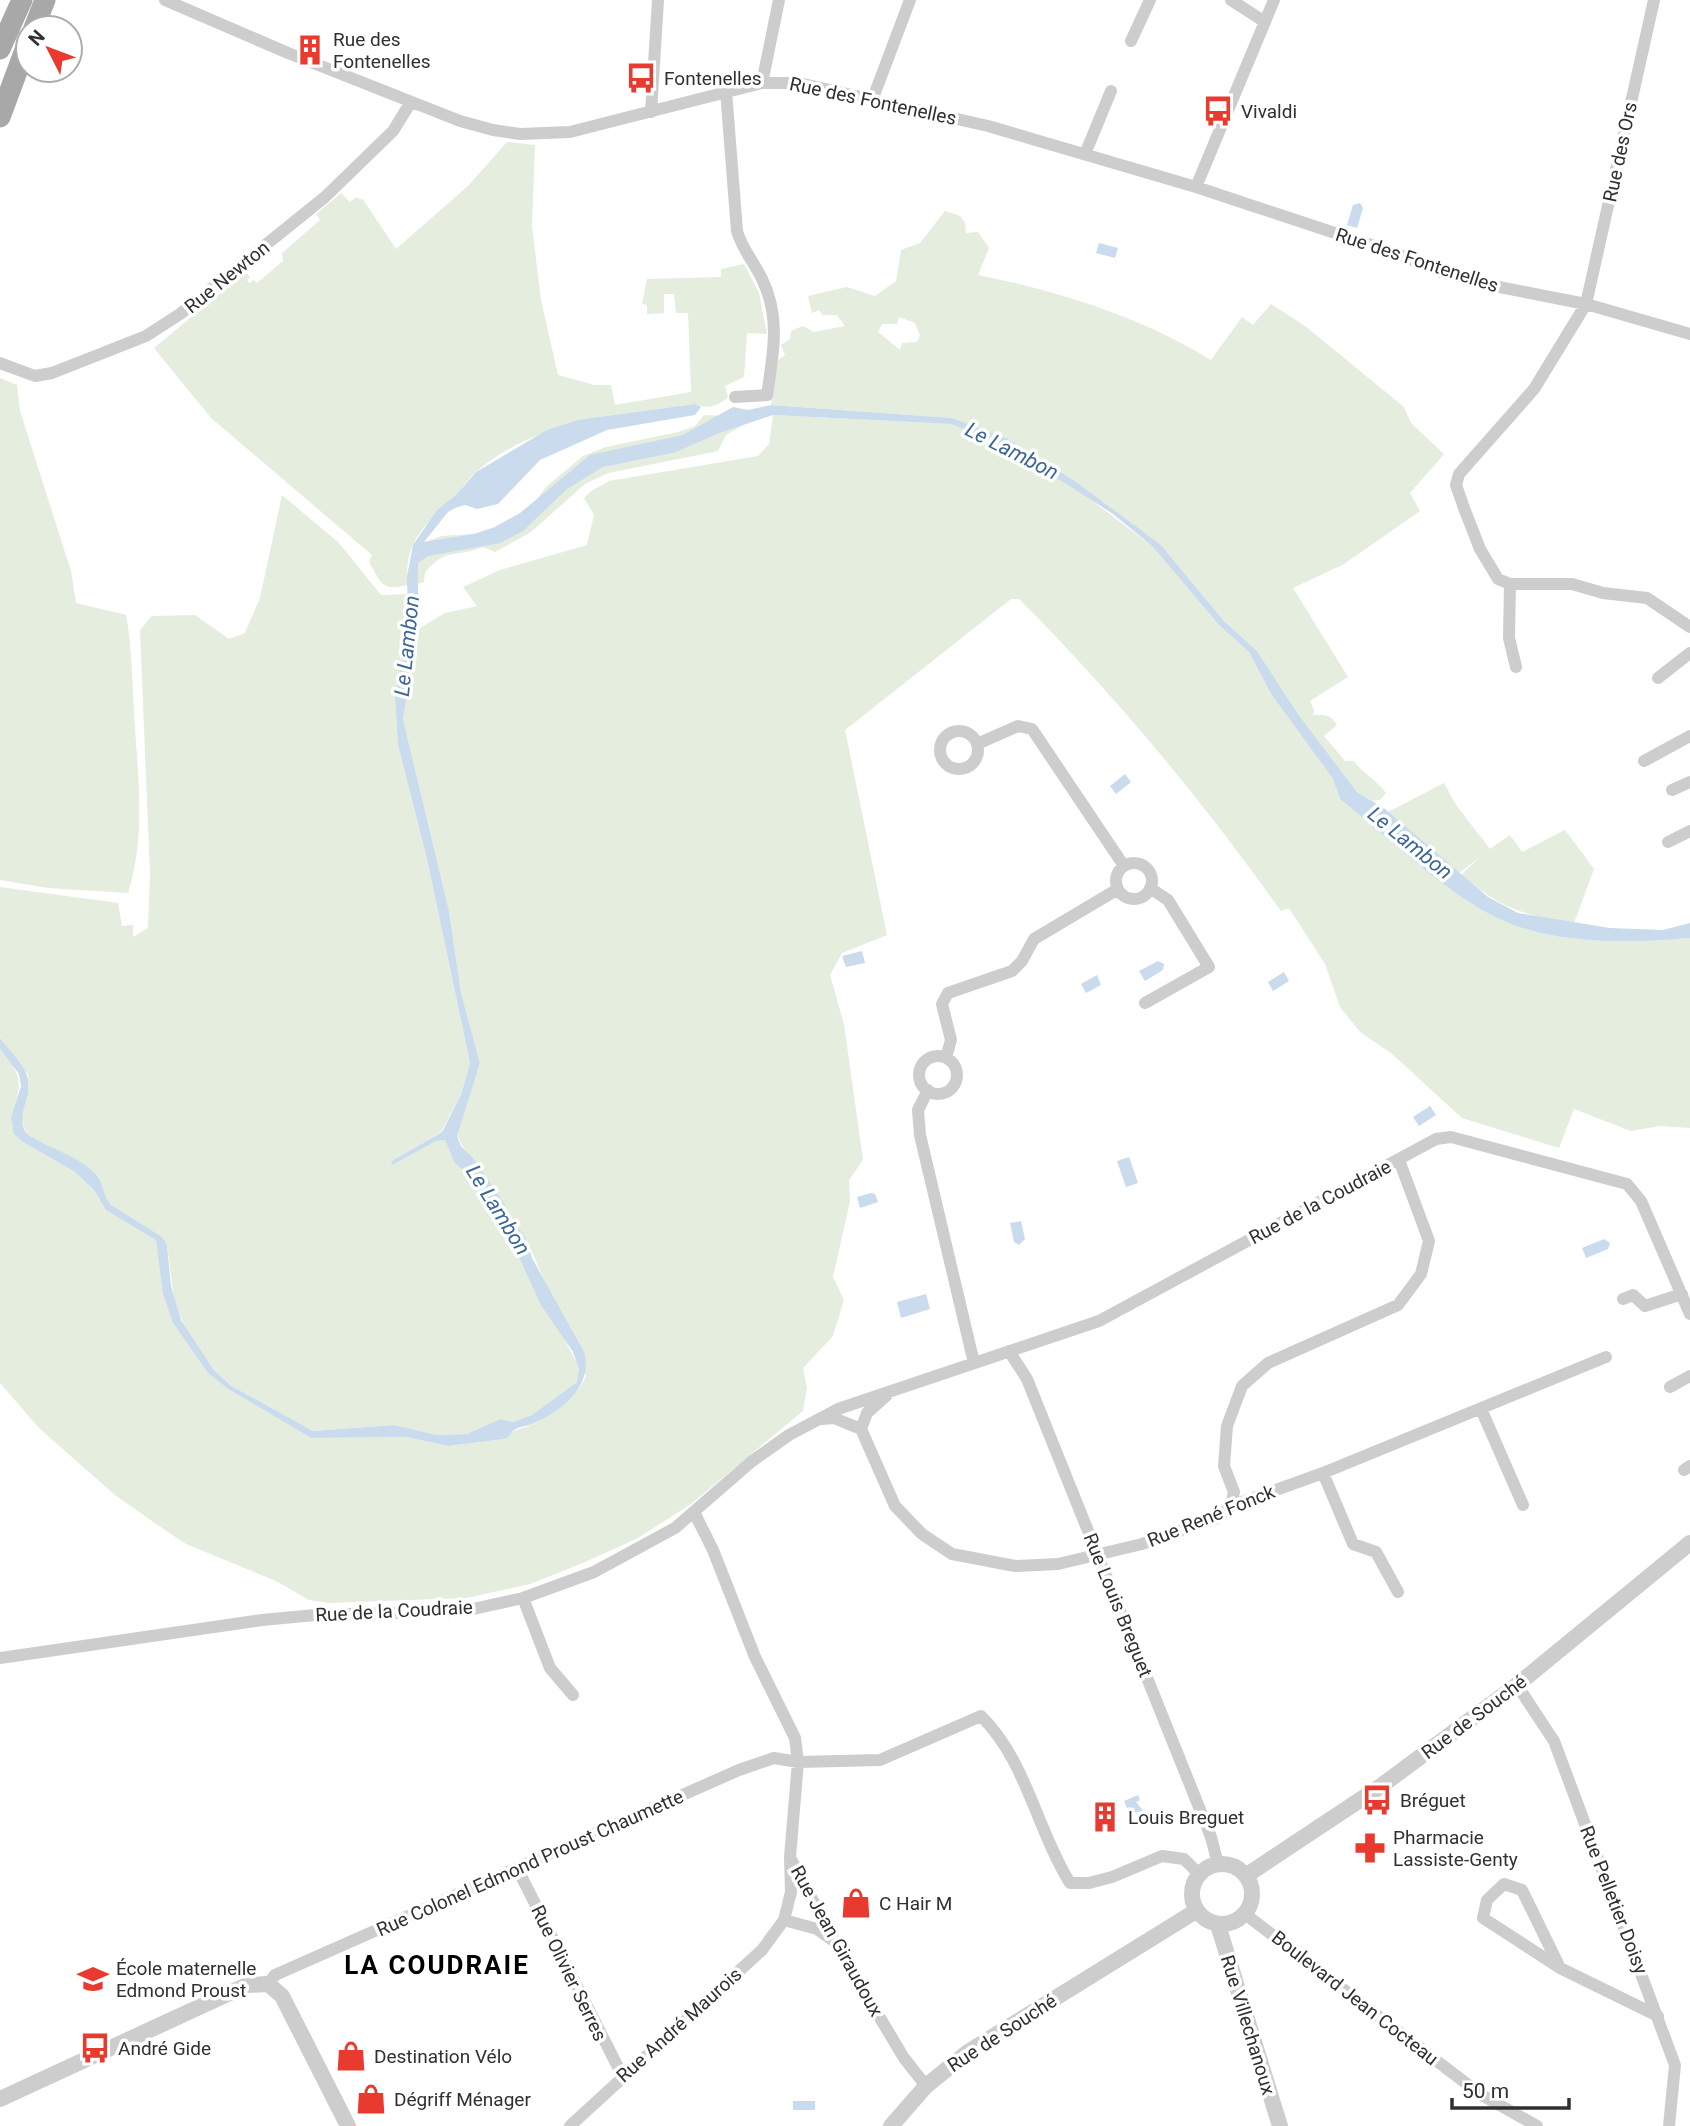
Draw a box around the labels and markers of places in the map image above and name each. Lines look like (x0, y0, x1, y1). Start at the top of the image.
place label: Rue des Fontenelles (333, 28, 431, 73)
building icon: Rue des Fontenelles (293, 33, 327, 67)
bus stop icon: Fontenelles (624, 61, 658, 95)
place label: Fontenelles (664, 67, 762, 90)
bus stop icon: Vivaldi (1201, 94, 1235, 128)
place label: Vivaldi (1241, 100, 1297, 123)
bus stop icon: Bréguet (1360, 1783, 1394, 1817)
place label: Bréguet (1400, 1789, 1466, 1812)
building icon: Louis Breguet (1088, 1800, 1122, 1834)
place label: Louis Breguet (1128, 1806, 1244, 1829)
place label: Pharmacie Lassiste-Genty (1393, 1826, 1518, 1871)
pharmacy icon: Pharmacie Lassiste-Genty (1353, 1831, 1387, 1865)
shop icon: C Hair M (839, 1886, 873, 1920)
place label: C Hair M (879, 1892, 952, 1915)
place label: École maternelle Edmond Proust (116, 1957, 256, 2002)
school or university icon: École maternelle Edmond Proust (76, 1962, 110, 1996)
bus stop icon: André Gide (78, 2031, 112, 2065)
place label: André Gide (118, 2037, 211, 2060)
shop icon: Destination Vélo (334, 2039, 368, 2073)
place label: Destination Vélo (374, 2045, 512, 2068)
shop icon: Dégriff Ménager (354, 2082, 388, 2116)
place label: Dégriff Ménager (394, 2088, 531, 2111)

